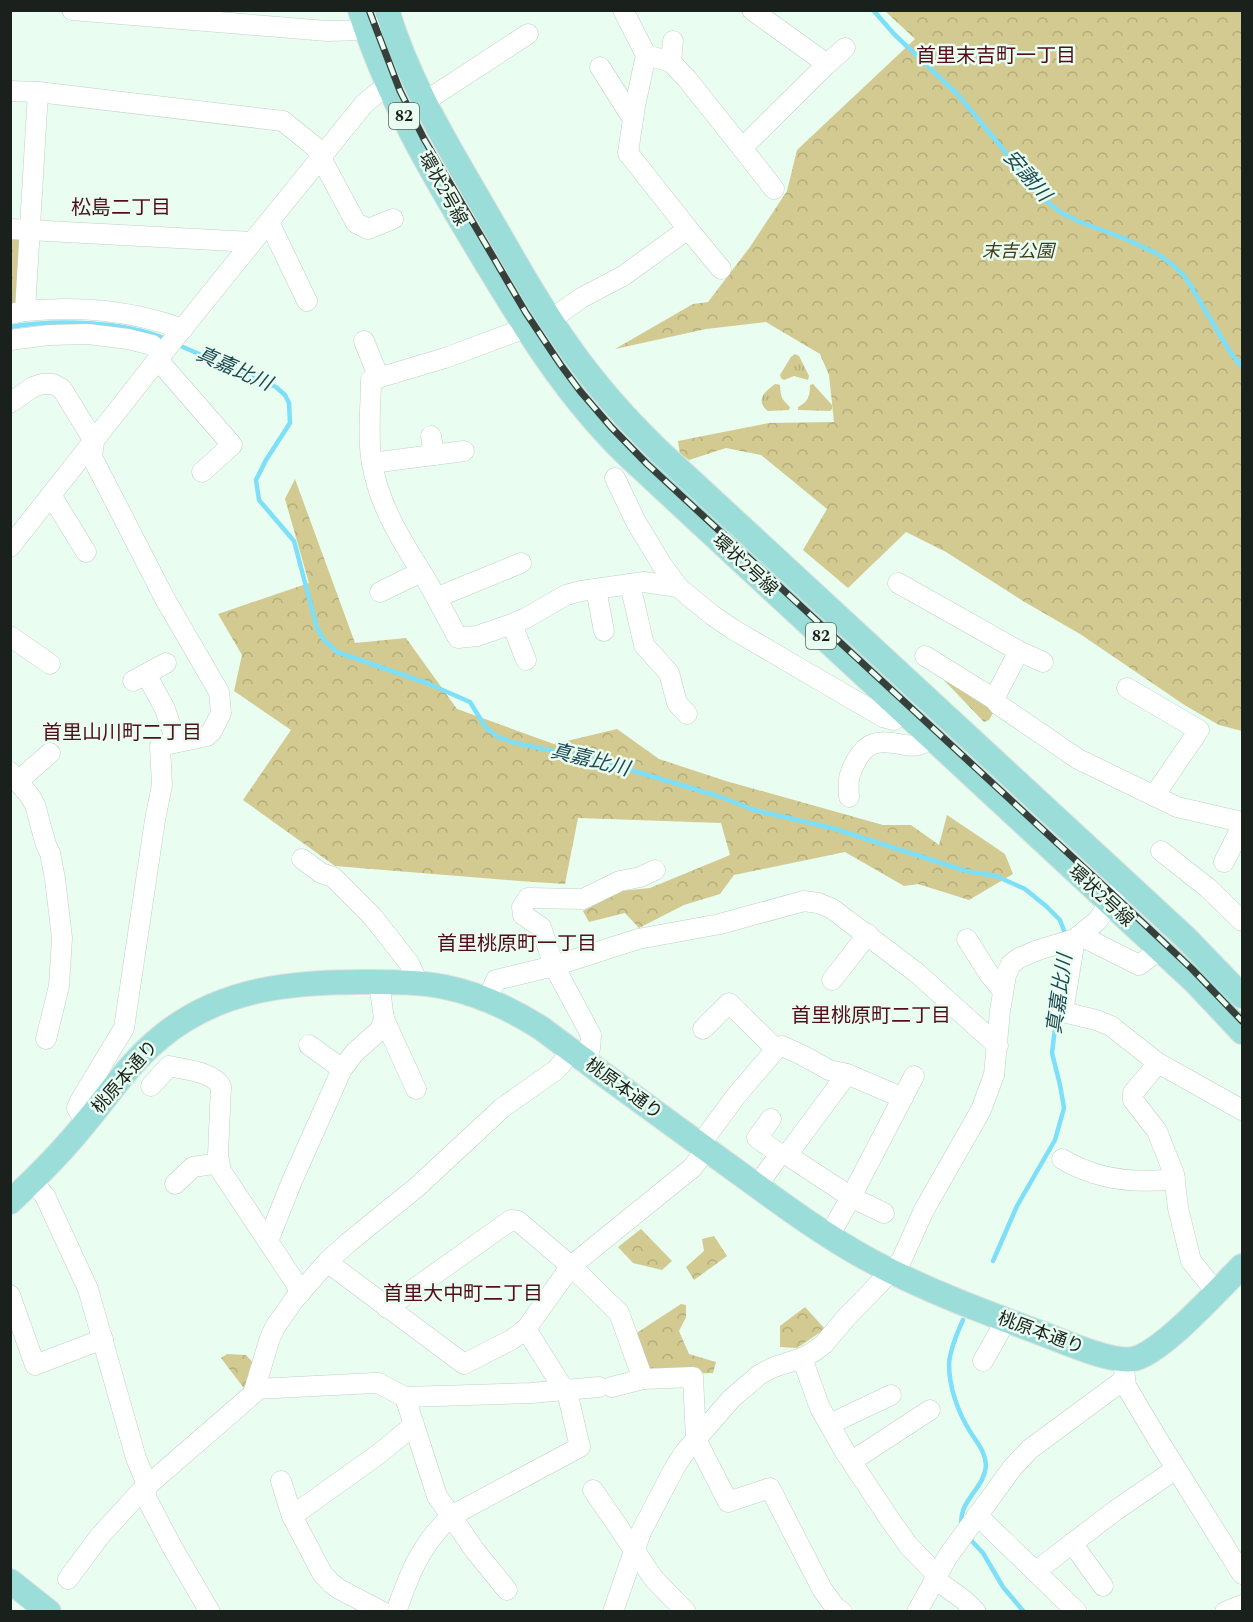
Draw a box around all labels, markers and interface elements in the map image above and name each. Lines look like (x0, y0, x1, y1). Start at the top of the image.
district label: 首里末吉町一丁目 (916, 41, 1076, 71)
road number: 82 (389, 103, 419, 129)
water label: 安謝川 (996, 144, 1059, 210)
street label: 環状2号線 (412, 147, 474, 231)
district label: 松島二丁目 (71, 193, 171, 223)
park label: 末吉公園 (982, 238, 1057, 265)
water label: 真嘉比川 (191, 339, 278, 400)
street label: 環状2号線 (706, 528, 784, 602)
road number: 82 (806, 623, 836, 649)
district label: 首里山川町二丁目 (42, 718, 202, 748)
water label: 真嘉比川 (548, 736, 634, 785)
street label: 環状2号線 (1062, 859, 1140, 933)
district label: 首里桃原町一丁目 (437, 929, 597, 959)
water label: 真嘉比川 (1040, 950, 1081, 1036)
district label: 首里桃原町二丁目 (791, 1001, 951, 1031)
street label: 桃原本通り (85, 1034, 165, 1120)
street label: 桃原本通り (580, 1052, 668, 1126)
district label: 首里大中町二丁目 (383, 1279, 543, 1309)
street label: 桃原本通り (994, 1305, 1088, 1361)

